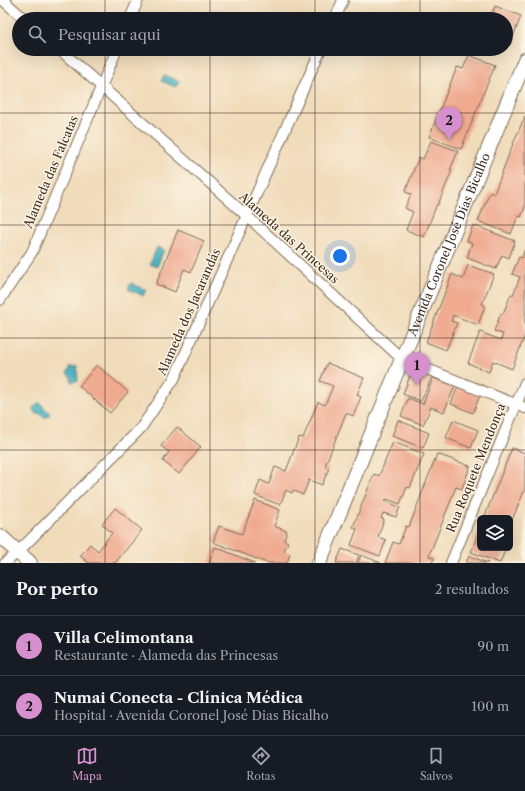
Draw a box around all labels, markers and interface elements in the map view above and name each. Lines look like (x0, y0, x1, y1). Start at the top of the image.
search box (12, 12, 513, 56)
icon: search (26, 23, 48, 45)
text: Pesquisar aqui (58, 25, 161, 44)
pin: 2 (436, 107, 462, 140)
street label: Alameda das Falcatas (20, 113, 81, 231)
street label: Avenida Coronel José Dias Bicalho (404, 151, 493, 339)
street label: Alameda das Princesas (235, 188, 342, 286)
street label: Alameda dos Jacarandás (153, 246, 223, 378)
your location (330, 246, 350, 266)
pin: 1 (404, 352, 430, 385)
street label: Rua Roquete Mendonça (443, 400, 509, 535)
map controls (477, 515, 513, 551)
button: layers (477, 515, 513, 551)
text: Por perto (16, 579, 98, 599)
text: 2 resultados (435, 581, 509, 597)
text: Villa Celimontana (54, 628, 194, 647)
text: 1 (26, 638, 32, 654)
text: 90 m (478, 638, 509, 654)
text: Restaurante · Alameda das Princesas (54, 647, 278, 663)
text: Numai Conecta - Clínica Médica (54, 688, 303, 707)
text: 2 (25, 698, 33, 714)
text: 100 m (471, 698, 509, 714)
text: Hospital · Avenida Coronel José Dias Bicalho (54, 707, 329, 723)
tab: Mapa (72, 745, 102, 783)
tab: Rotas (246, 745, 275, 783)
tab: Salvos (420, 745, 453, 783)

